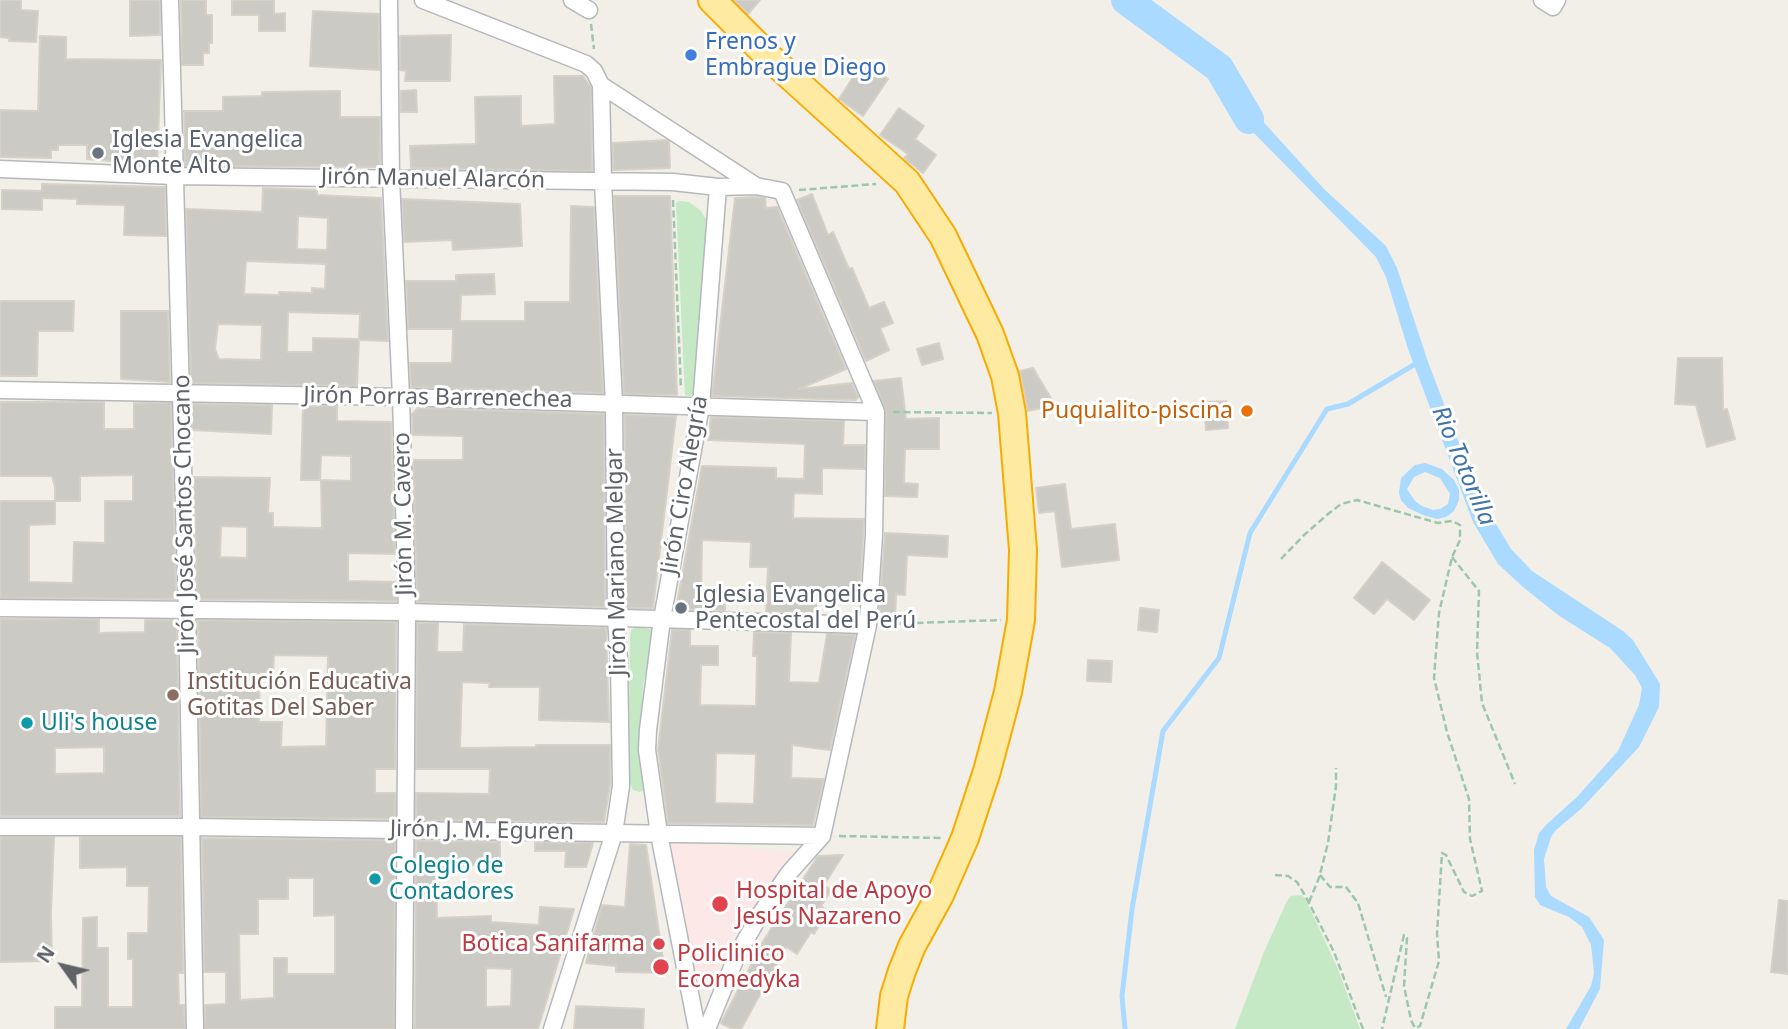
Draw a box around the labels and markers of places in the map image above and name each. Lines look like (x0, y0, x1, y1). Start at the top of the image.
place label: Frenos y Embrague Diego (705, 28, 886, 82)
marker: Frenos y Embrague Diego (683, 47, 699, 63)
place label: Iglesia Evangelica Monte Alto (112, 126, 303, 180)
marker: Iglesia Evangelica Monte Alto (90, 145, 106, 161)
place label: Puquialito-piscina (1041, 397, 1233, 425)
marker: Puquialito-piscina (1239, 403, 1255, 419)
place label: Iglesia Evangelica Pentecostal del Perú (695, 581, 916, 635)
marker: Iglesia Evangelica Pentecostal del Perú (673, 600, 689, 616)
place label: Institución Educativa Gotitas Del Saber (187, 668, 412, 722)
marker: Institución Educativa Gotitas Del Saber (165, 687, 181, 703)
place label: Uli's house (41, 709, 157, 737)
marker: Uli's house (19, 715, 35, 731)
place label: Colegio de Contadores (389, 852, 514, 906)
marker: Colegio de Contadores (367, 871, 383, 887)
place label: Hospital de Apoyo Jesús Nazareno (736, 877, 932, 931)
marker: Hospital de Apoyo Jesús Nazareno (710, 894, 730, 914)
place label: Botica Sanifarma (462, 930, 645, 958)
marker: Botica Sanifarma (651, 936, 667, 952)
place label: Policlinico Ecomedyka (677, 940, 800, 994)
marker: Policlinico Ecomedyka (651, 957, 671, 977)

